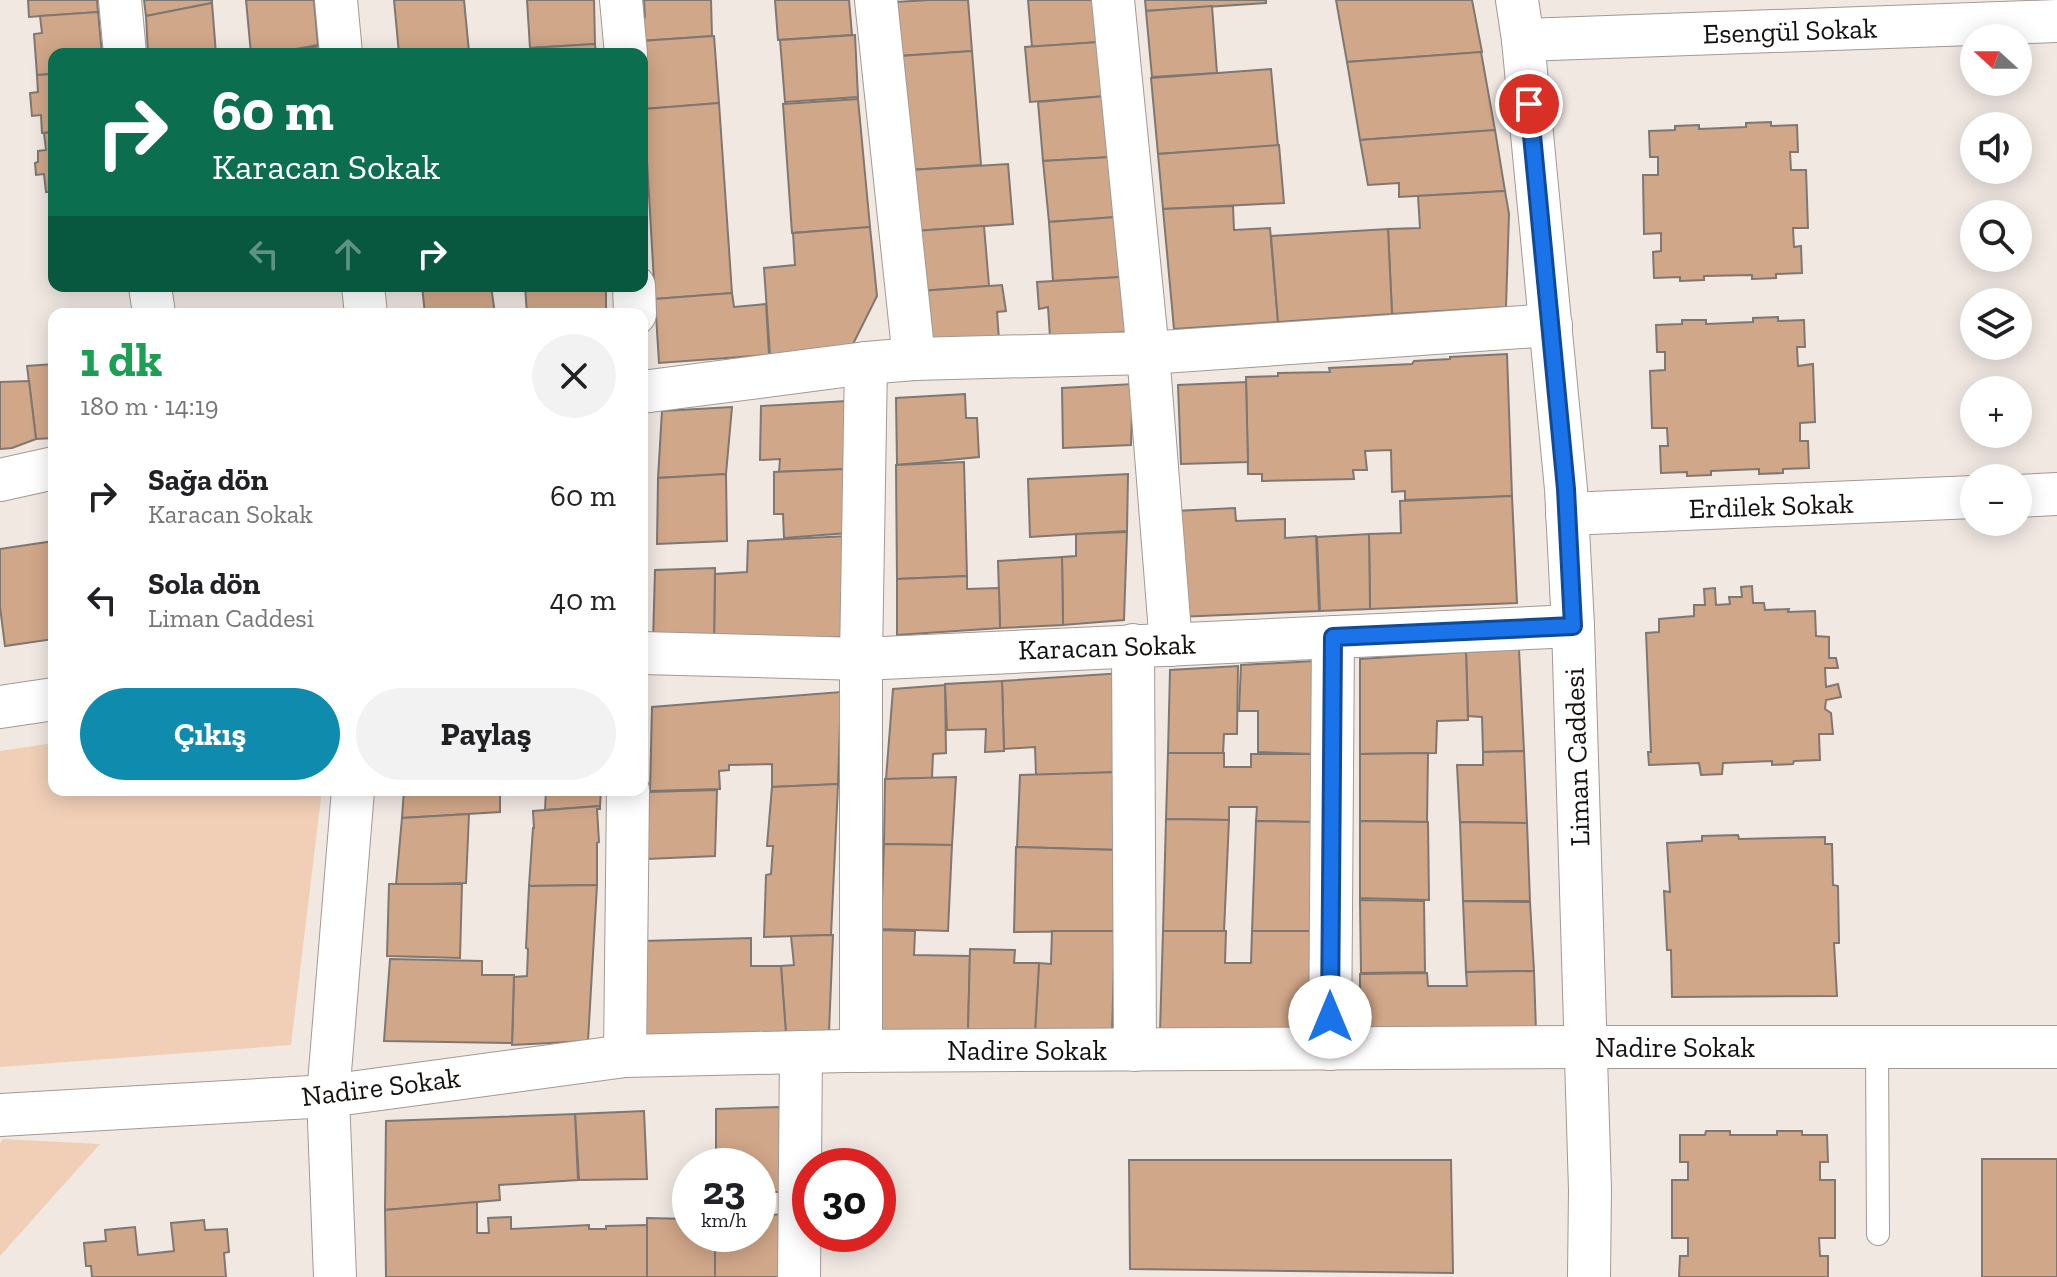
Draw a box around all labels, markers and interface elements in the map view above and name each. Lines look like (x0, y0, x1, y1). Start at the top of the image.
street label: Esengül Sokak (1702, 11, 1878, 51)
north arrow (1960, 24, 2032, 96)
map controls (1960, 24, 2032, 536)
pin (1495, 70, 1563, 138)
text: 60 m (212, 77, 334, 144)
icon: right (80, 80, 184, 184)
icon: arrive (1507, 82, 1551, 126)
button: sound (1960, 112, 2032, 184)
text: Karacan Sokak (212, 145, 440, 188)
button: search (1960, 200, 2032, 272)
icon: left (242, 232, 286, 276)
icon: ahead (326, 232, 370, 276)
icon: right (410, 232, 454, 276)
button: layers (1960, 288, 2032, 360)
text: 1 dk (80, 331, 162, 388)
button: close (532, 334, 616, 418)
button: + (1960, 376, 2032, 448)
text: 180 m · 14:19 (80, 390, 218, 422)
text: Sağa dön (148, 462, 268, 498)
button: − (1960, 464, 2032, 536)
icon: right (80, 474, 124, 518)
text: 60 m (550, 478, 616, 514)
street label: Erdilek Sokak (1688, 487, 1854, 525)
text: Karacan Sokak (148, 498, 313, 530)
text: Sola dön (148, 566, 260, 602)
icon: left (80, 578, 124, 622)
text: 40 m (550, 582, 616, 618)
text: Liman Caddesi (148, 602, 314, 634)
street label: Karacan Sokak (1018, 627, 1197, 667)
street label: Liman Caddesi (1557, 667, 1597, 847)
button: Çıkış (80, 688, 340, 780)
button: Paylaş (356, 688, 616, 780)
position arrow (1288, 975, 1372, 1059)
street label: Nadire Sokak (1595, 1031, 1755, 1064)
street label: Nadire Sokak (947, 1034, 1107, 1067)
street label: Nadire Sokak (300, 1061, 463, 1113)
speed limit sign: 30 (792, 1148, 896, 1252)
text: 23 (703, 1166, 745, 1214)
text: km/h (701, 1208, 747, 1232)

